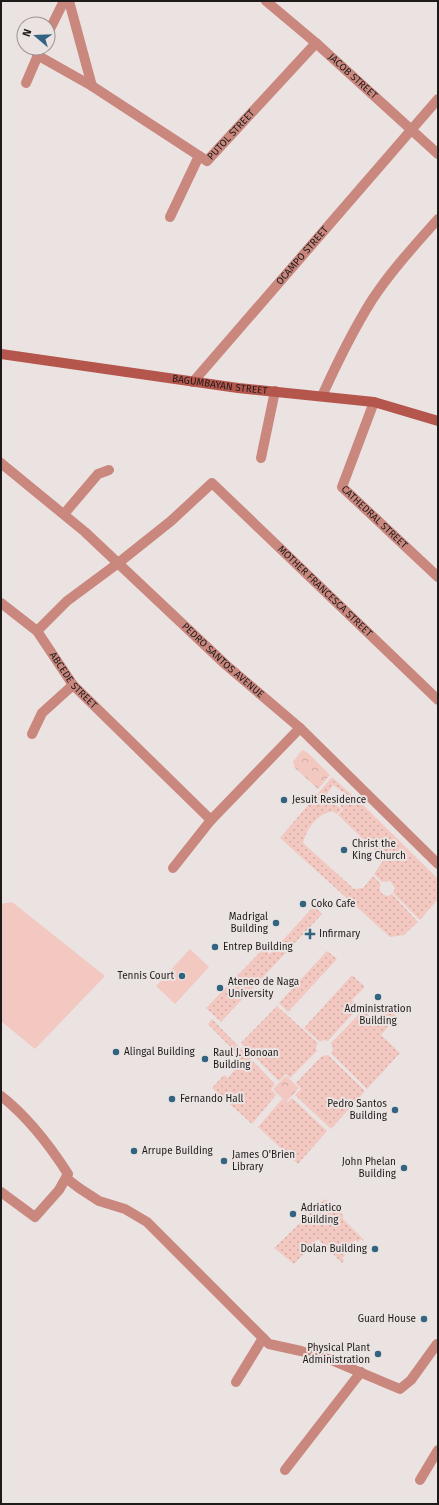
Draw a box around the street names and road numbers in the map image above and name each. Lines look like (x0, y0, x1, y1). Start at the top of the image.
street label: JACOB STREET (326, 51, 380, 102)
street label: PUTOL STREET (205, 107, 258, 163)
street label: OCAMPO STREET (274, 223, 332, 288)
street label: BAGUMBAYAN STREET (171, 373, 269, 397)
street label: CATHEDRAL STREET (339, 483, 410, 552)
street label: MOTHER FRANCESCA STREET (275, 543, 375, 640)
street label: PEDRO SANTOS AVENUE (179, 620, 266, 700)
street label: ABCEDE STREET (47, 650, 100, 712)

